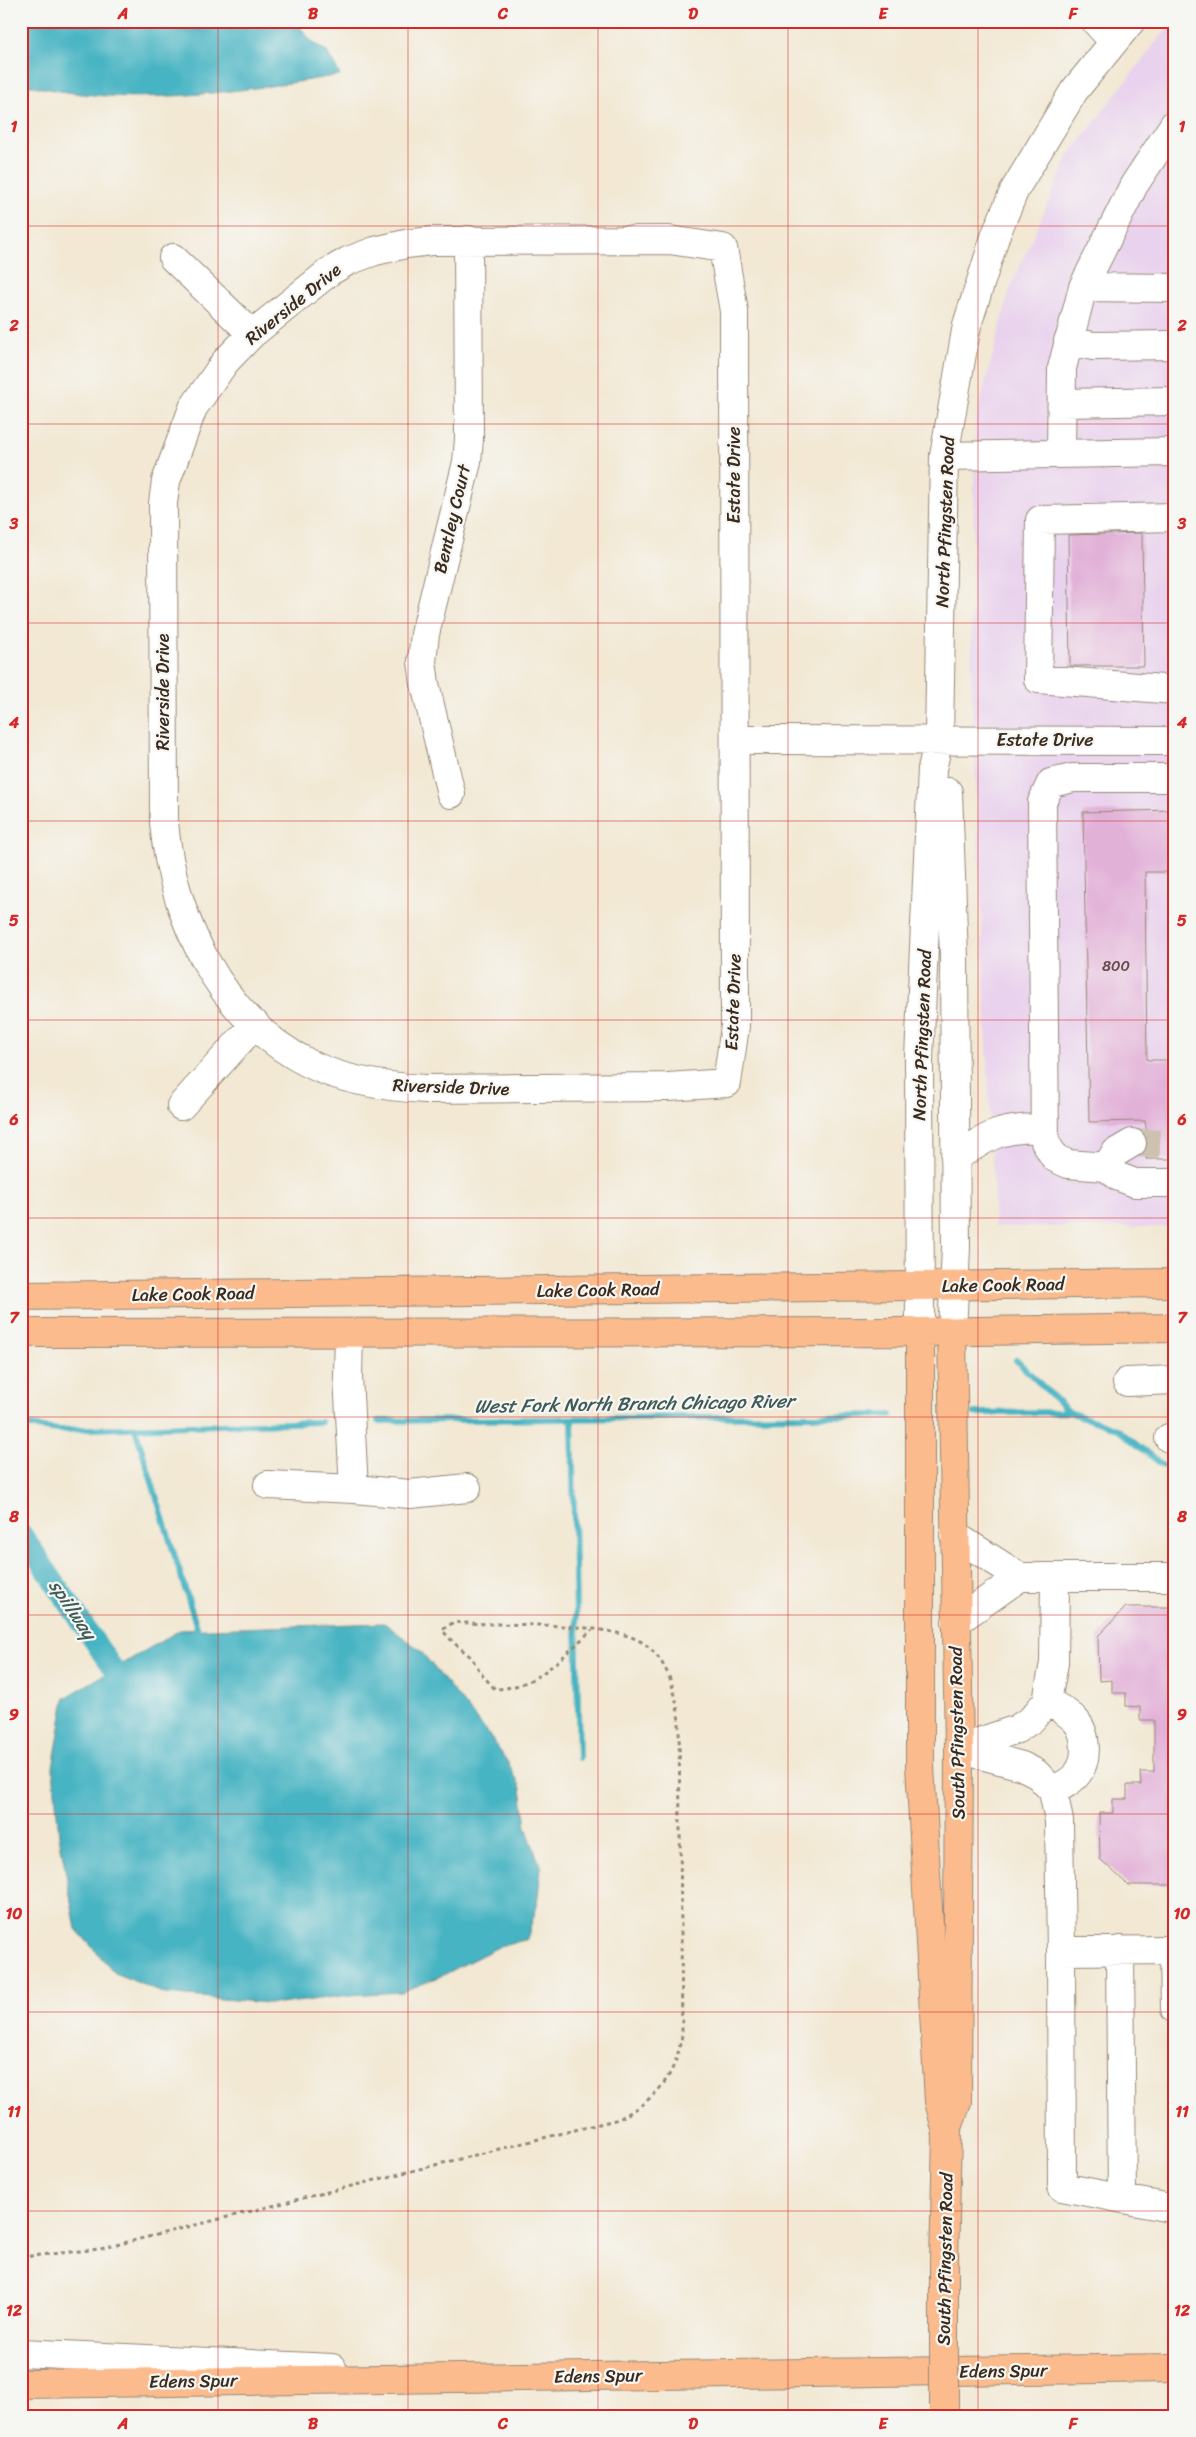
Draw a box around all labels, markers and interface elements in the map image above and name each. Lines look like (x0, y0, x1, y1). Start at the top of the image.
text: A (117, 0, 128, 28)
text: B (308, 0, 319, 28)
text: C (497, 0, 509, 28)
text: D (688, 0, 698, 28)
text: E (879, 0, 889, 28)
text: F (1068, 0, 1079, 28)
text: 1 (11, 112, 18, 141)
text: 1 (1179, 112, 1186, 141)
street label: Riverside Drive (238, 255, 349, 353)
text: 2 (8, 311, 19, 340)
text: 2 (1176, 311, 1187, 340)
street label: Estate Drive (718, 426, 750, 524)
street label: North Pfingsten Road (926, 434, 964, 608)
street label: Bentley Court (424, 461, 480, 577)
text: 3 (9, 509, 19, 538)
text: 3 (1177, 509, 1187, 538)
street label: Riverside Drive (147, 633, 179, 750)
text: 4 (8, 708, 19, 737)
text: 4 (1176, 708, 1187, 737)
street label: Estate Drive (996, 724, 1094, 756)
text: 5 (9, 906, 19, 935)
text: 5 (1177, 906, 1187, 935)
street label: North Pfingsten Road (903, 947, 941, 1121)
street label: Estate Drive (715, 953, 751, 1051)
house number: 800 (1102, 953, 1130, 979)
street label: Riverside Drive (392, 1069, 510, 1105)
text: 6 (8, 1105, 19, 1134)
text: 6 (1176, 1105, 1187, 1134)
street label: Lake Cook Road (941, 1268, 1066, 1302)
street label: Lake Cook Road (536, 1273, 661, 1307)
street label: Lake Cook Road (131, 1277, 256, 1311)
text: 7 (9, 1303, 20, 1332)
text: 7 (1177, 1303, 1188, 1332)
water label: West Fork North Branch Chicago River (474, 1384, 797, 1423)
text: 8 (8, 1502, 19, 1531)
text: 8 (1176, 1502, 1187, 1531)
water label: spillway (40, 1572, 106, 1648)
street label: South Pfingsten Road (939, 1645, 975, 1820)
text: 9 (9, 1700, 19, 1729)
text: 9 (1177, 1700, 1187, 1729)
text: 10 (6, 1899, 22, 1928)
text: 10 (1174, 1899, 1190, 1928)
text: 11 (7, 2097, 21, 2126)
text: 11 (1175, 2097, 1189, 2126)
street label: South Pfingsten Road (927, 2171, 963, 2346)
text: 12 (6, 2296, 23, 2325)
text: 12 (1174, 2296, 1191, 2325)
street label: Edens Spur (959, 2354, 1049, 2388)
street label: Edens Spur (554, 2359, 644, 2393)
street label: Edens Spur (149, 2364, 239, 2398)
text: A (117, 2409, 128, 2437)
text: B (308, 2409, 319, 2437)
text: C (497, 2409, 509, 2437)
text: D (688, 2409, 698, 2437)
text: E (879, 2409, 889, 2437)
text: F (1068, 2409, 1079, 2437)

